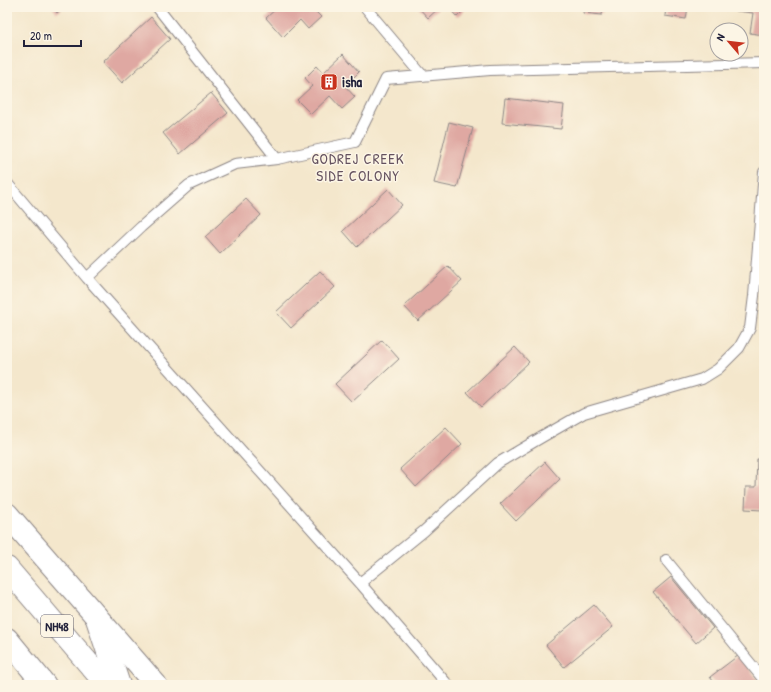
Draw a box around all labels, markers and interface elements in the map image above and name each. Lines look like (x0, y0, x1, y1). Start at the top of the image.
scale bar (24, 22, 81, 48)
north arrow (709, 22, 749, 62)
text: 20 m (30, 27, 52, 44)
text: N (713, 31, 728, 43)
building icon: isha (319, 72, 339, 92)
place label: isha (342, 72, 362, 91)
district label: GODREJ CREEK SIDE COLONY (311, 148, 405, 186)
road number: NH48 (41, 615, 73, 637)

